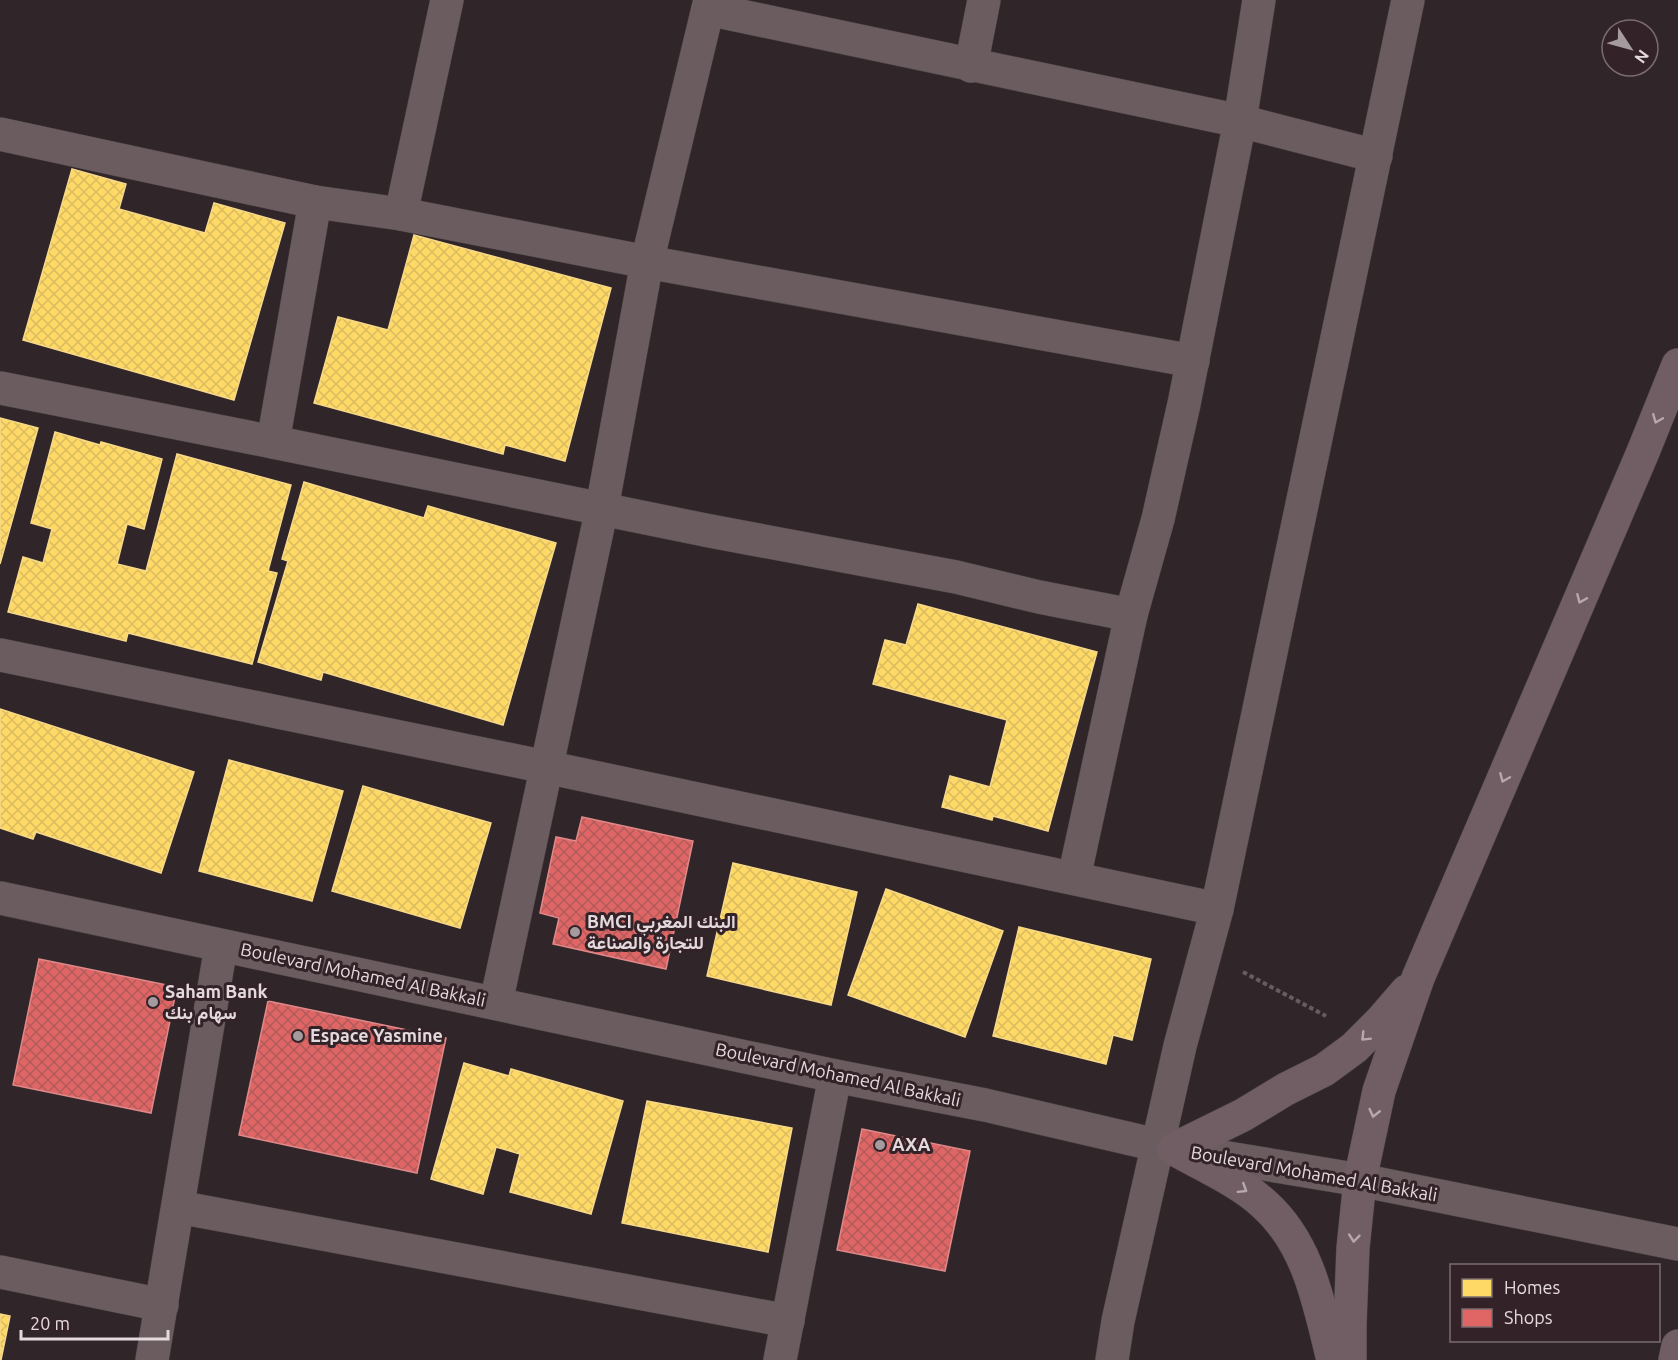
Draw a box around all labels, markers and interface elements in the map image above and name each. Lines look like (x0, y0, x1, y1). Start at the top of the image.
north arrow (1600, 18, 1660, 78)
text: N (1631, 47, 1653, 67)
one-way arrow (1651, 413, 1664, 424)
one-way arrow (1576, 592, 1588, 603)
one-way arrow (1499, 771, 1511, 782)
place label: BMCI البنك المغربي للتجارة والصناعة (587, 911, 736, 954)
marker: BMCI البنك المغربي للتجارة والصناعة (568, 925, 582, 939)
street label: Boulevard Mohamed Al Bakkali (239, 938, 488, 1010)
place label: Saham Bank سهام بنك (165, 981, 268, 1025)
marker: Saham Bank سهام بنك (146, 995, 160, 1009)
place label: Espace Yasmine (310, 1025, 443, 1045)
marker: Espace Yasmine (291, 1029, 305, 1043)
one-way arrow (1361, 1031, 1372, 1041)
street label: Boulevard Mohamed Al Bakkali (714, 1038, 963, 1110)
one-way arrow (1368, 1108, 1381, 1118)
place label: AXA (892, 1134, 931, 1154)
marker: AXA (873, 1138, 887, 1152)
street label: Boulevard Mohamed Al Bakkali (1189, 1141, 1439, 1205)
one-way arrow (1237, 1181, 1247, 1193)
one-way arrow (1348, 1234, 1361, 1243)
legend (1450, 1264, 1660, 1342)
text: Homes (1504, 1277, 1561, 1297)
scale bar (21, 1303, 168, 1341)
text: Shops (1504, 1307, 1553, 1327)
text: 20 m (30, 1313, 70, 1333)

